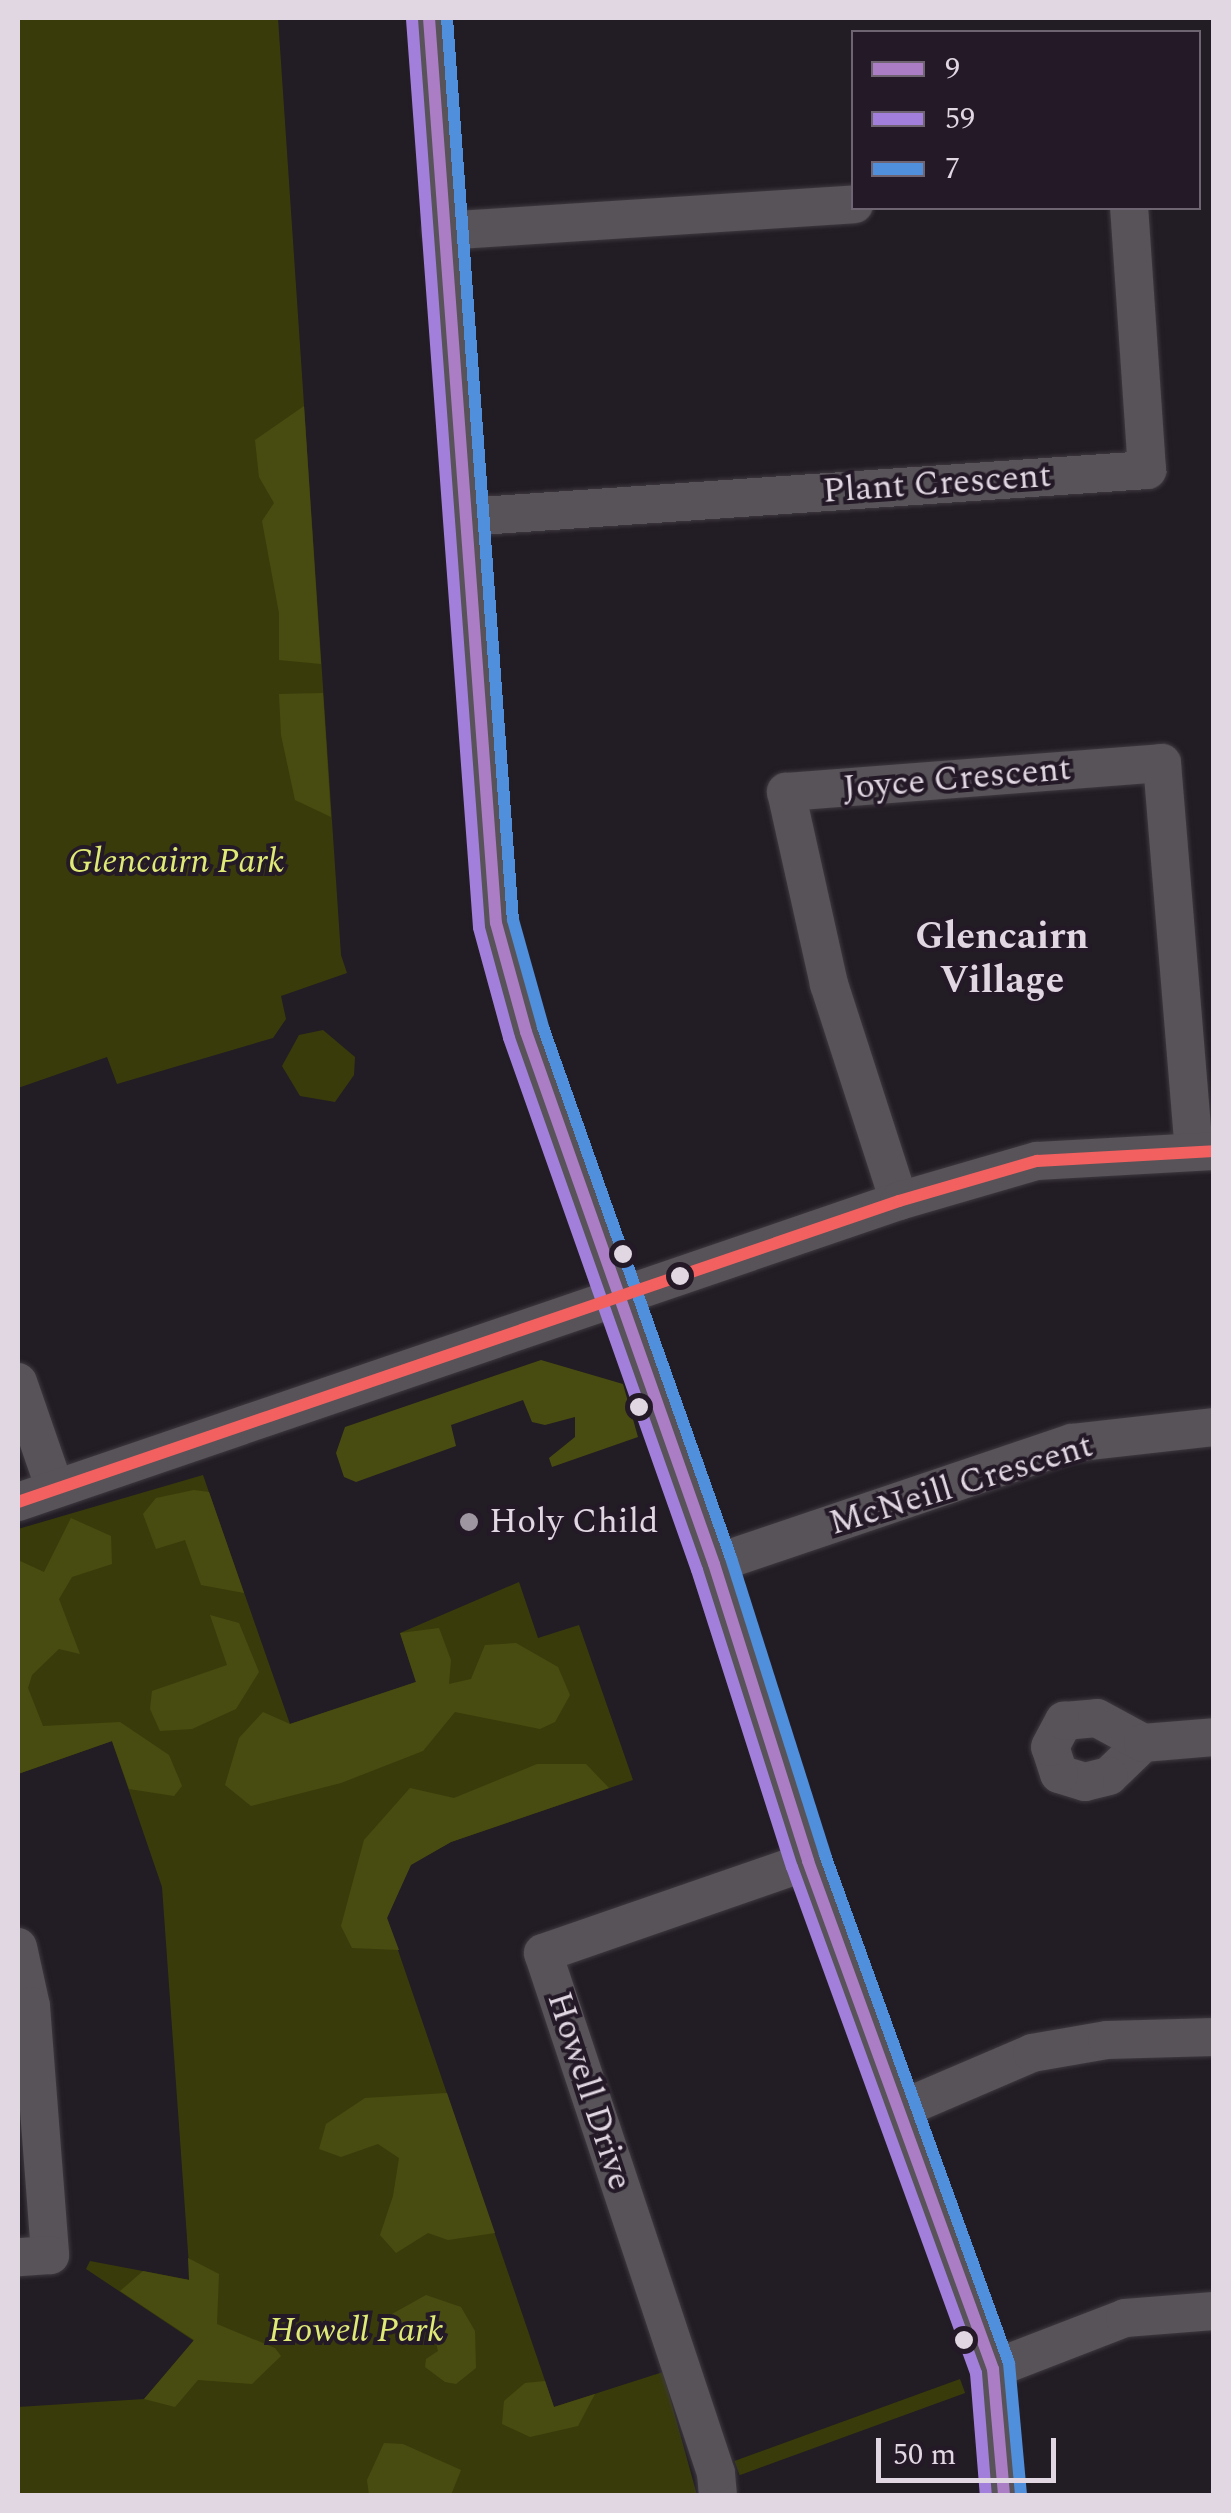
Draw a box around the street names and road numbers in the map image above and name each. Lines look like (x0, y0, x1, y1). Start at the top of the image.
street label: Plant Crescent (821, 455, 1053, 513)
street label: Joyce Crescent (841, 748, 1073, 810)
street label: McNeill Crescent (824, 1425, 1098, 1545)
street label: Howell Drive (537, 1987, 641, 2195)

